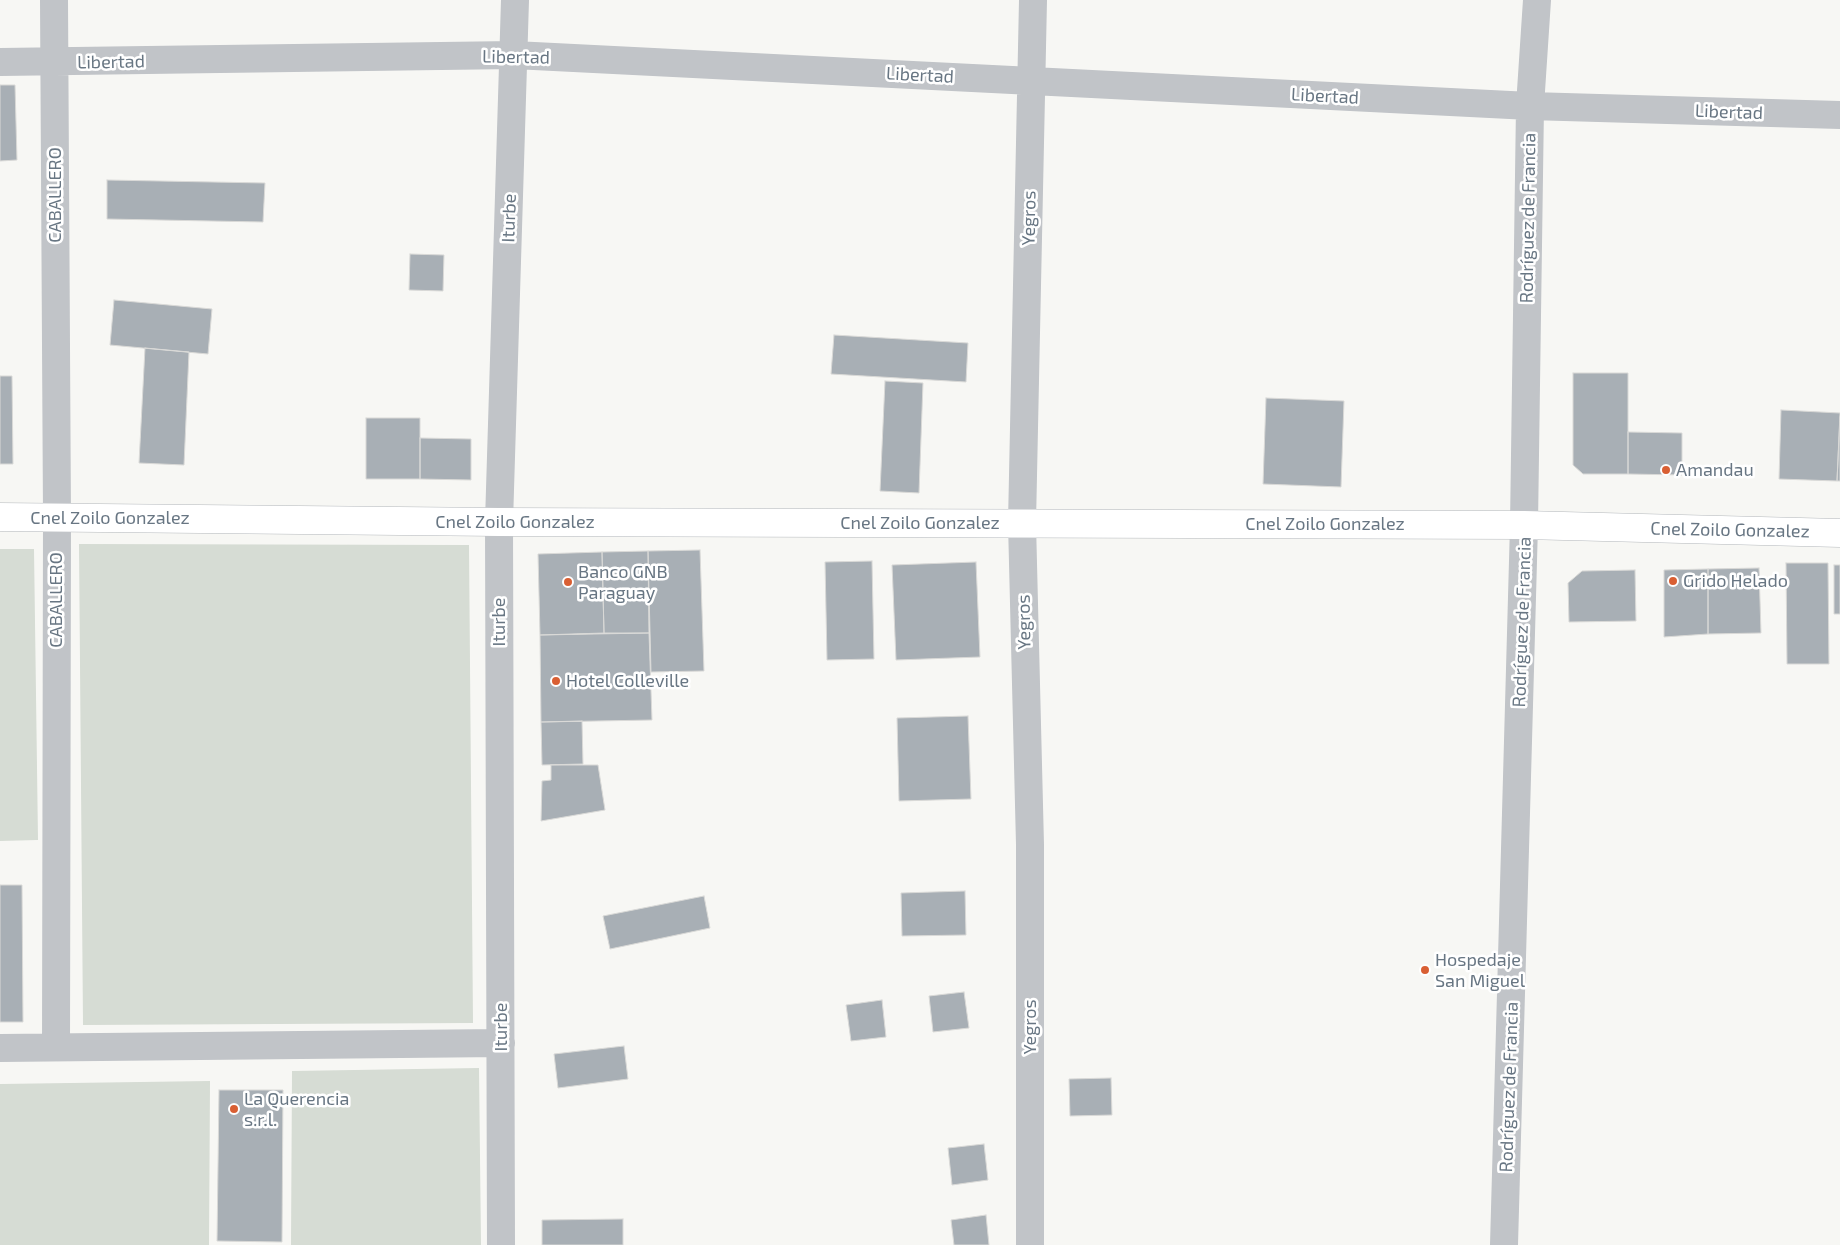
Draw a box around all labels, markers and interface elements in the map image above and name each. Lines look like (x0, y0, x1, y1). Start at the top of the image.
street label: Libertad (482, 46, 550, 68)
street label: Libertad (77, 51, 145, 73)
street label: Libertad (886, 62, 954, 88)
street label: Libertad (1291, 83, 1359, 109)
street label: Libertad (1695, 100, 1763, 124)
street label: Rodríguez de Francia (1516, 133, 1540, 303)
street label: CABALLERO (44, 147, 66, 243)
street label: Yegros (1018, 190, 1040, 246)
street label: Iturbe (497, 193, 521, 243)
place label: Amandau (1676, 459, 1754, 481)
marker: Amandau (1660, 464, 1672, 476)
street label: Cnel Zoilo Gonzalez (30, 507, 190, 529)
street label: Cnel Zoilo Gonzalez (435, 511, 595, 533)
street label: Cnel Zoilo Gonzalez (840, 512, 1000, 534)
street label: Cnel Zoilo Gonzalez (1245, 513, 1405, 535)
street label: Cnel Zoilo Gonzalez (1650, 518, 1810, 542)
street label: Rodríguez de Francia (1508, 536, 1536, 708)
street label: CABALLERO (45, 552, 67, 648)
place label: Banco GNB Paraguay (578, 561, 668, 604)
place label: Grido Helado (1683, 570, 1788, 592)
marker: Grido Helado (1667, 575, 1679, 587)
marker: Banco GNB Paraguay (562, 576, 574, 588)
street label: Yegros (1013, 594, 1035, 650)
street label: Iturbe (488, 598, 510, 646)
place label: Hotel Colleville (566, 670, 689, 692)
marker: Hotel Colleville (550, 675, 562, 687)
place label: Hospedaje San Miguel (1435, 949, 1525, 992)
marker: Hospedaje San Miguel (1419, 964, 1431, 976)
street label: Yegros (1019, 999, 1041, 1055)
street label: Rodríguez de Francia (1495, 1001, 1523, 1173)
street label: Iturbe (490, 1003, 512, 1051)
place label: La Querencia s.r.l. (244, 1088, 349, 1130)
marker: La Querencia s.r.l. (228, 1103, 240, 1115)

